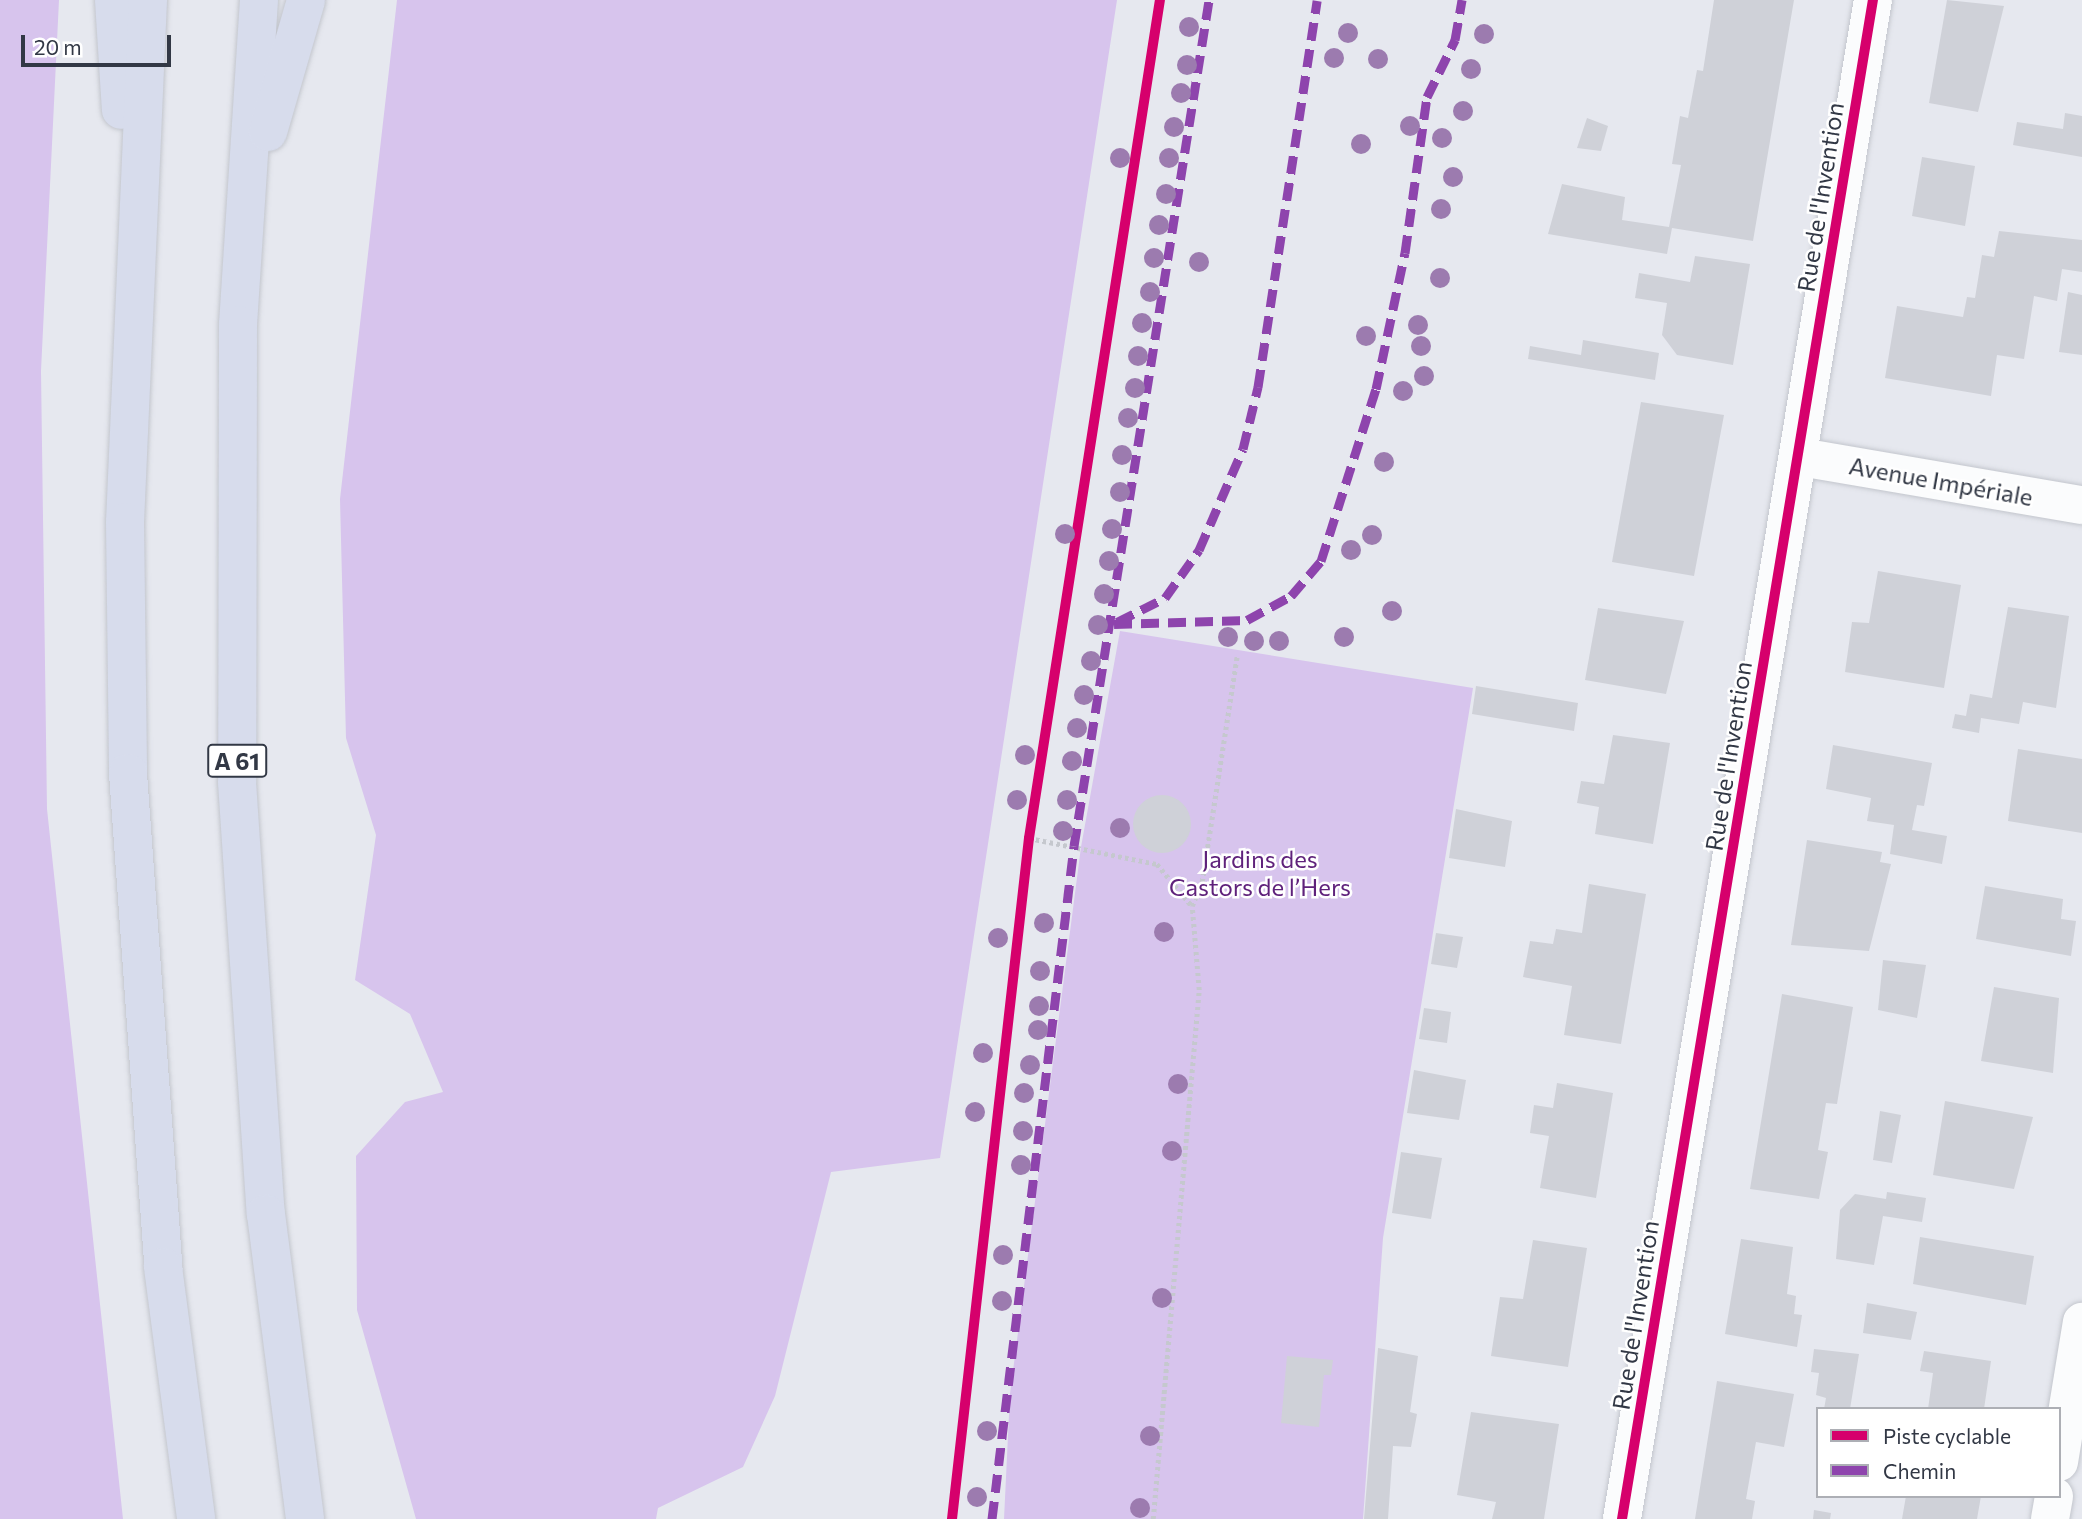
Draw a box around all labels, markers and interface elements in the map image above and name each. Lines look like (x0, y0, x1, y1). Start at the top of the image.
scale bar (24, 21, 175, 65)
text: 20 m (34, 34, 82, 59)
street label: Rue de l'Invention (1791, 100, 1849, 294)
street label: Avenue Impériale (1847, 451, 2035, 511)
street label: Rue de l'Invention (1699, 659, 1757, 853)
road number: A 61 (205, 741, 268, 780)
park label: Jardins des Castors de l’Hers (1169, 845, 1351, 901)
street label: Rue de l'Invention (1606, 1218, 1664, 1412)
legend (1816, 1407, 2061, 1498)
text: Piste cyclable (1883, 1423, 2011, 1448)
text: Chemin (1883, 1458, 1956, 1483)

